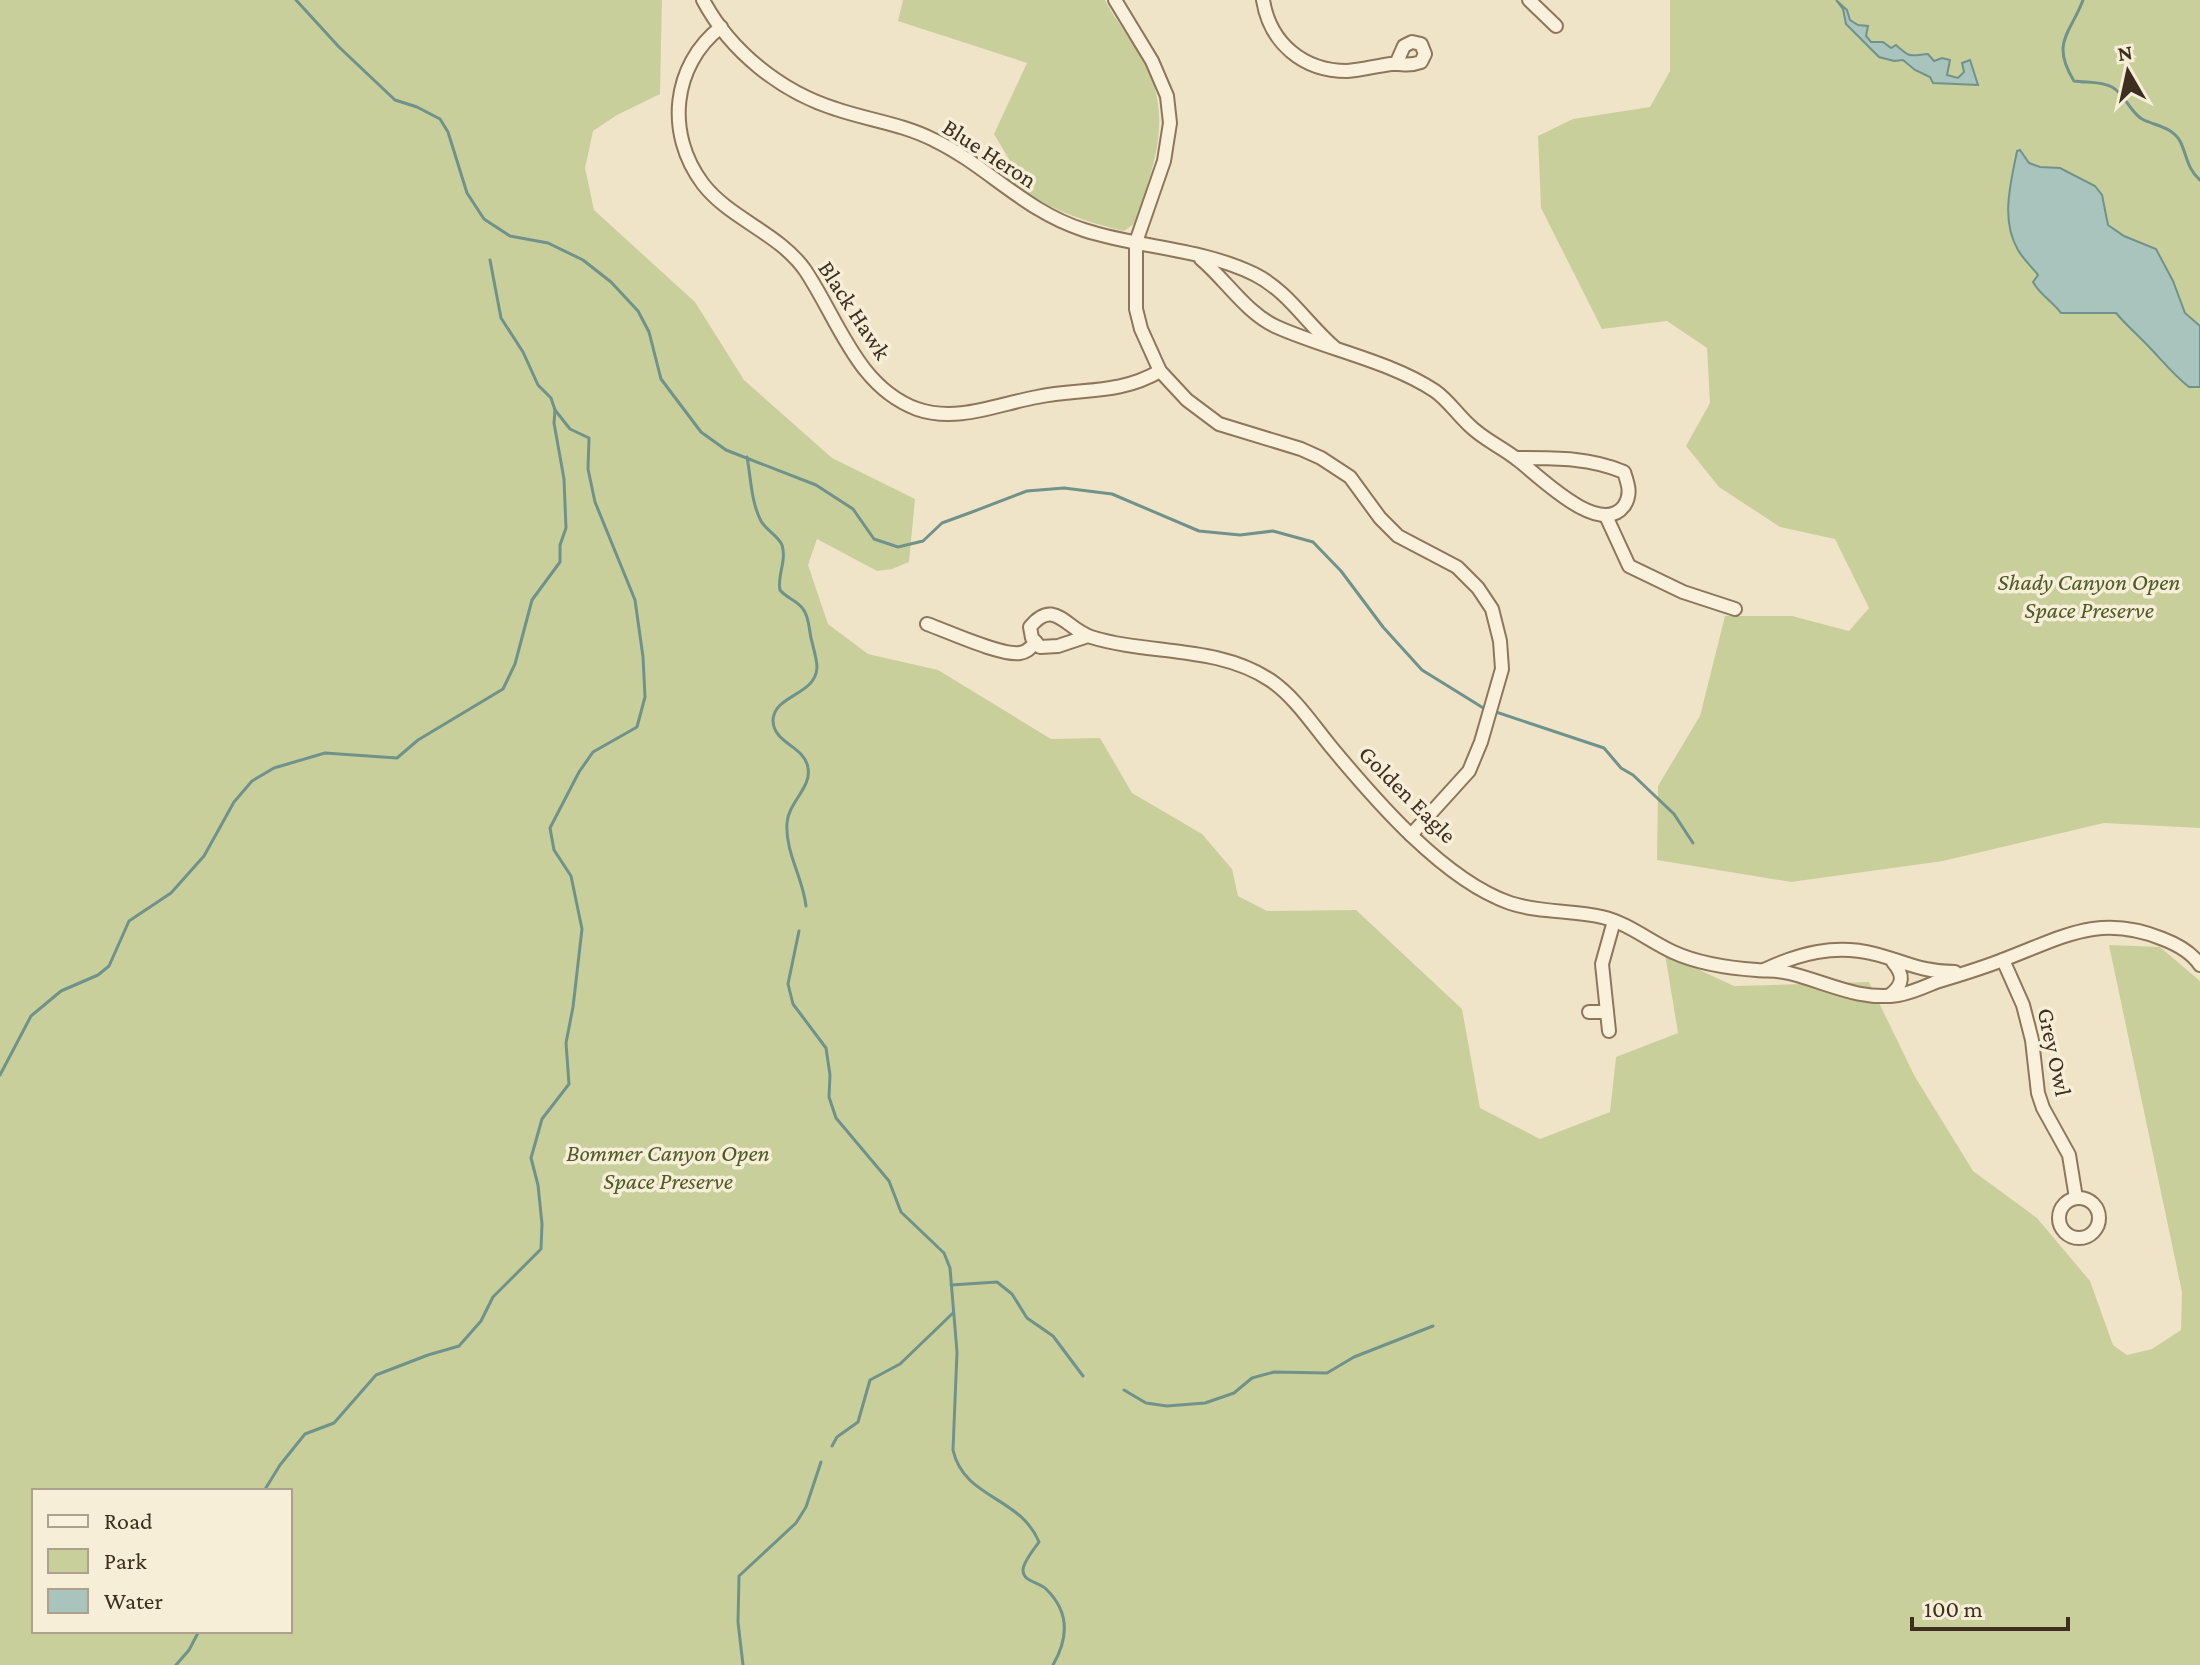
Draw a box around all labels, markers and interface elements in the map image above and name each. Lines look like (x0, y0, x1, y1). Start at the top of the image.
north arrow (2088, 32, 2168, 112)
text: N (2116, 39, 2134, 66)
street label: Blue Heron (938, 113, 1042, 193)
street label: Black Hawk (813, 256, 897, 365)
park label: Shady Canyon Open Space Preserve (1998, 568, 2180, 623)
street label: Golden Eagle (1354, 740, 1462, 848)
street label: Grey Owl (2033, 1006, 2077, 1098)
park label: Bommer Canyon Open Space Preserve (566, 1139, 770, 1194)
legend (32, 1489, 292, 1633)
text: Road (104, 1507, 153, 1534)
text: Park (104, 1547, 147, 1574)
scale bar (1912, 1581, 2068, 1631)
text: Water (104, 1587, 163, 1614)
text: 100 m (1924, 1595, 1983, 1622)

